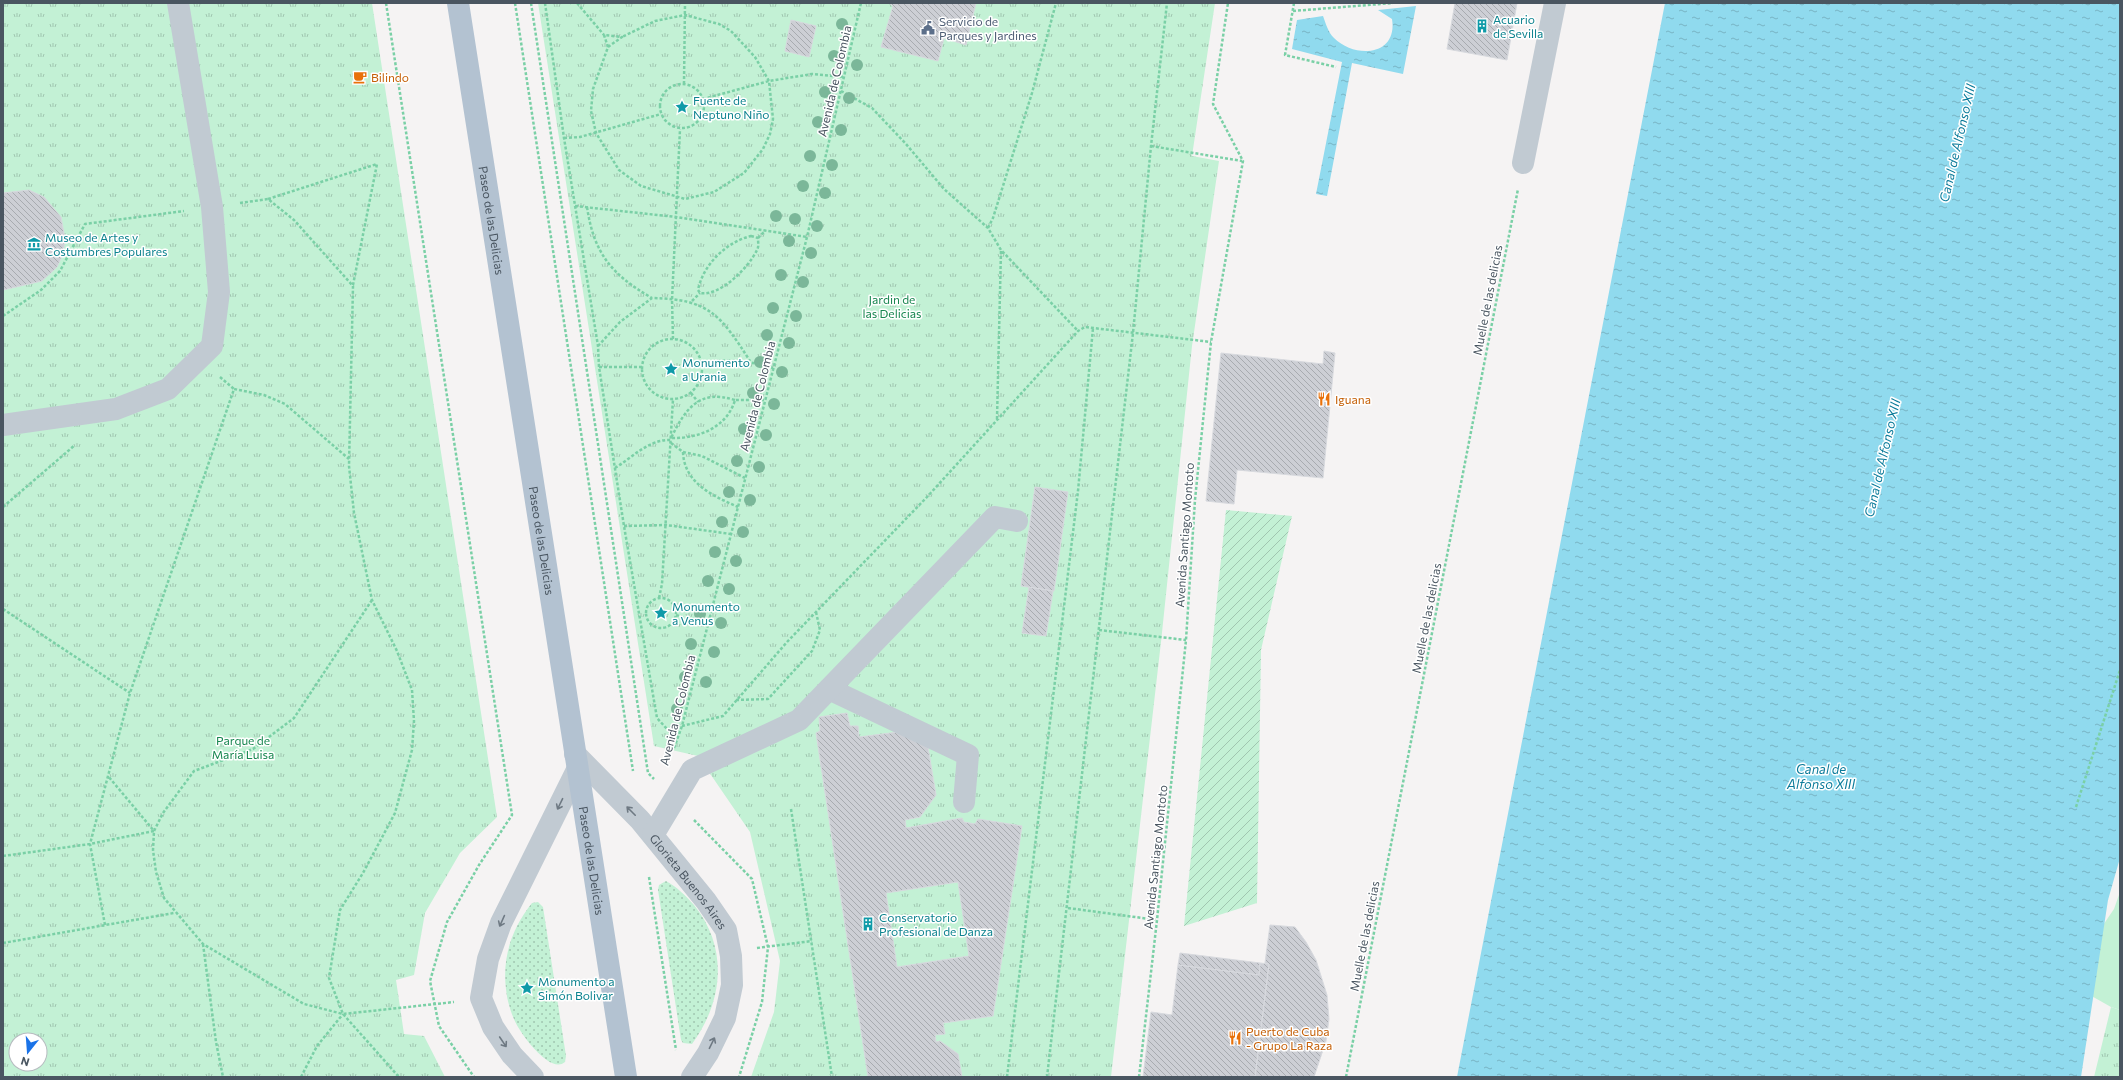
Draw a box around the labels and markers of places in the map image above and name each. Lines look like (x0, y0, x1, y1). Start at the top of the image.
place label: Acuario de Sevilla (1493, 12, 1543, 40)
place label: Servicio de Parques y Jardines (939, 14, 1037, 43)
building icon: Acuario de Sevilla (1474, 18, 1490, 34)
public building icon: Servicio de Parques y Jardines (920, 20, 936, 36)
cafe icon: Bilindo (352, 69, 368, 85)
place label: Bilindo (371, 70, 409, 84)
place label: Fuente de Neptuno Niño (693, 93, 770, 121)
place icon: Fuente de Neptuno Niño (674, 99, 690, 115)
place label: Museo de Artes y Costumbres Populares (45, 230, 168, 258)
museum icon: Museo de Artes y Costumbres Populares (26, 236, 42, 252)
place label: Monumento a Urania (682, 355, 750, 383)
place icon: Monumento a Urania (663, 361, 679, 377)
restaurant icon: Iguana (1316, 391, 1332, 407)
place label: Iguana (1335, 392, 1371, 406)
place label: Monumento a Venus (672, 599, 740, 627)
place icon: Monumento a Venus (653, 605, 669, 621)
place label: Conservatorio Profesional de Danza (879, 910, 993, 938)
building icon: Conservatorio Profesional de Danza (860, 916, 876, 932)
place label: Monumento a Simón Bolivar (538, 974, 614, 1002)
place icon: Monumento a Simón Bolivar (519, 980, 535, 996)
place label: Puerto de Cuba - Grupo La Raza (1246, 1024, 1332, 1052)
restaurant icon: Puerto de Cuba - Grupo La Raza (1227, 1030, 1243, 1046)

